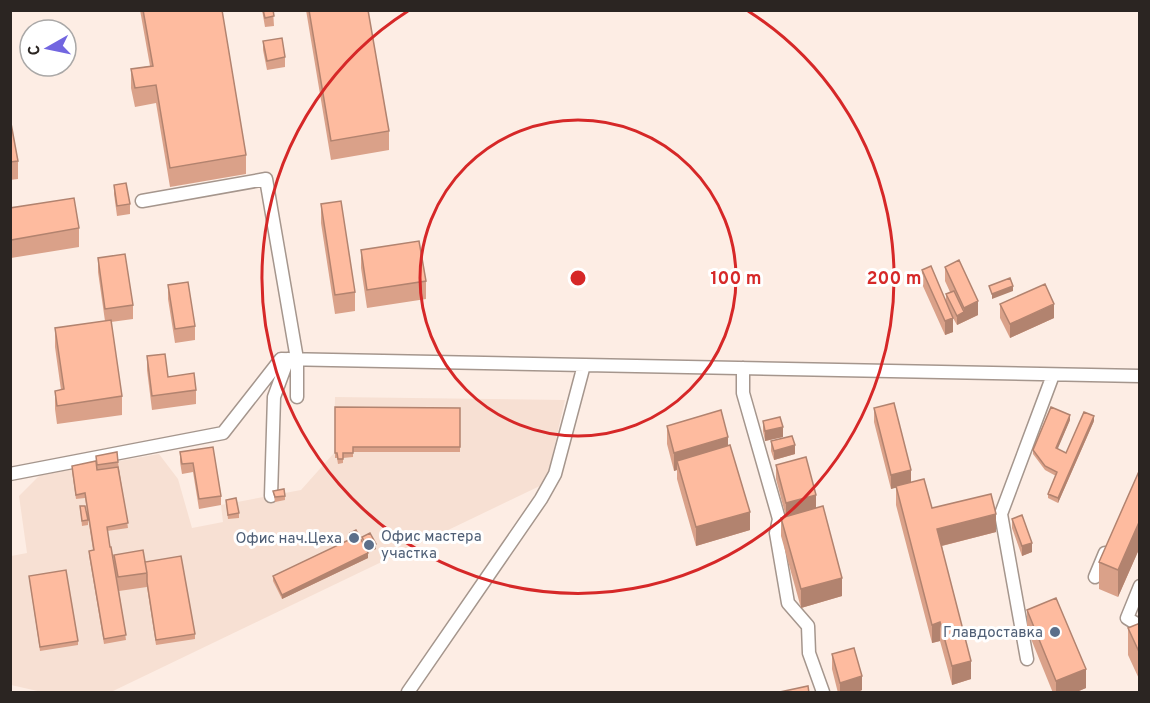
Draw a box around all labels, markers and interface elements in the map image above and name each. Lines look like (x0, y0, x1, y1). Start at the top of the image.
north arrow (18, 18, 78, 78)
text: С (24, 43, 46, 57)
centre of rings (568, 268, 588, 288)
text: 100 m (710, 268, 762, 291)
text: 200 m (866, 268, 922, 291)
place label: Офис мастера участка (381, 528, 482, 564)
place label: Офис нач.Цеха (235, 530, 342, 549)
marker: Офис нач.Цеха (347, 531, 361, 545)
marker: Офис мастера участка (362, 538, 376, 552)
place label: Главдоставка (943, 624, 1043, 643)
marker: Главдоставка (1048, 625, 1062, 639)

